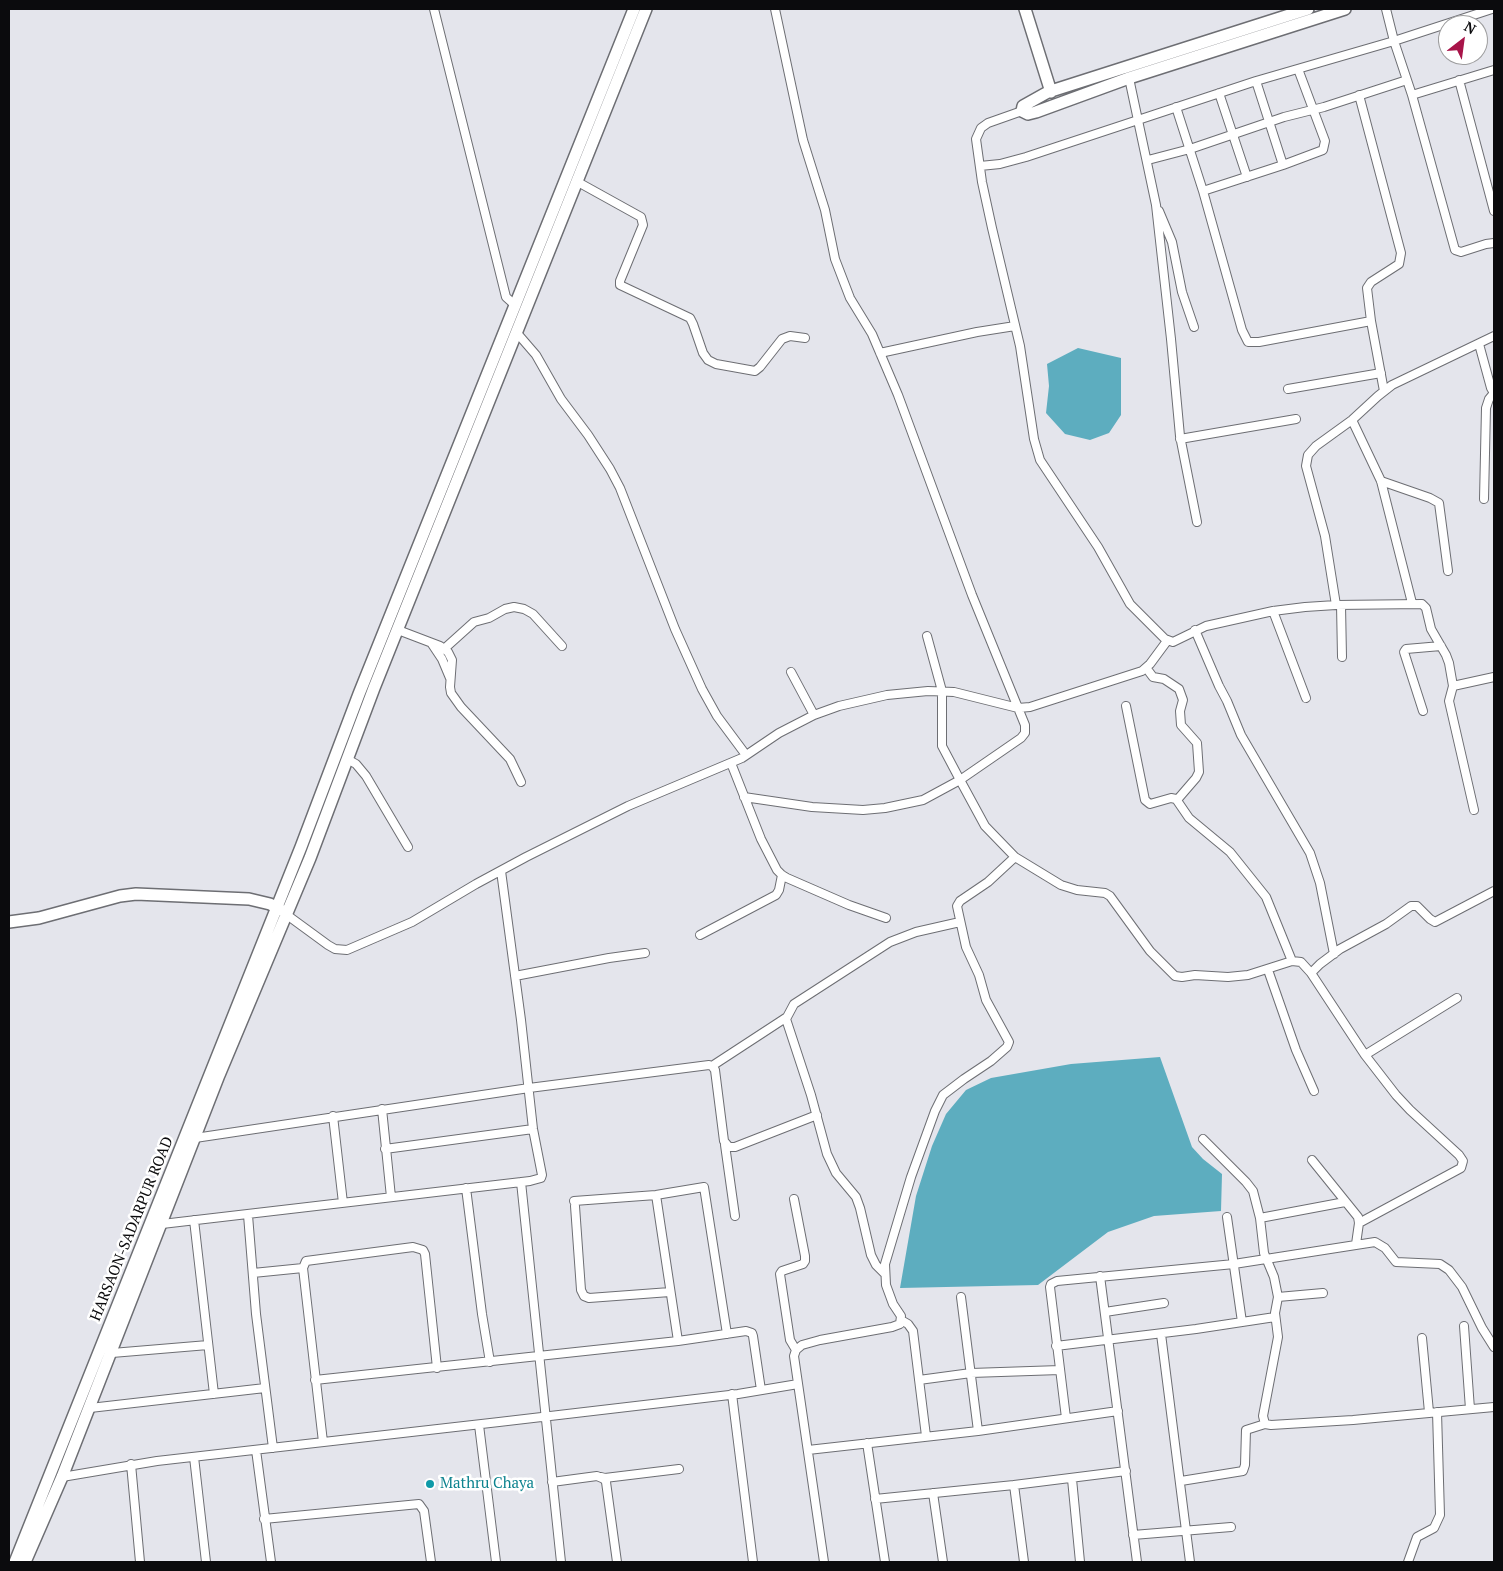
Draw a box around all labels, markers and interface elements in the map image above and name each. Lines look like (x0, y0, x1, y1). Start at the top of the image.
north arrow (1438, 15, 1488, 65)
text: N (1461, 17, 1480, 38)
street label: HARSAON-SADARPUR ROAD (87, 1134, 177, 1324)
place label: Mathru Chaya (440, 1475, 534, 1493)
marker: Mathru Chaya (424, 1478, 436, 1490)

